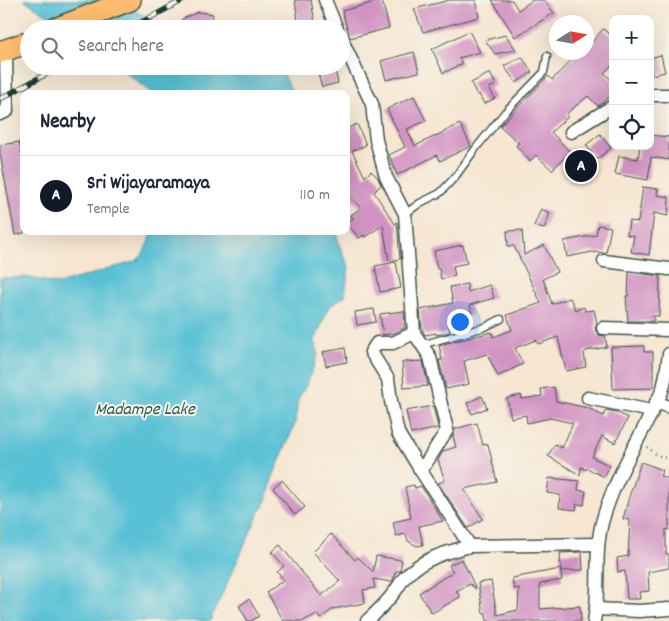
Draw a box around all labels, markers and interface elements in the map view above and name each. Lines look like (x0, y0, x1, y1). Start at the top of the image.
north arrow (549, 15, 594, 60)
map controls (609, 15, 654, 150)
button: + (609, 15, 654, 60)
search box (20, 20, 350, 75)
icon: search (38, 34, 66, 62)
text: Search here (78, 34, 164, 61)
button: − (609, 60, 654, 105)
button: locate (609, 105, 654, 150)
text: Nearby (40, 108, 95, 138)
pin: A (565, 147, 597, 185)
text: Sri Wijayaramaya (87, 171, 210, 198)
text: A (52, 184, 60, 207)
text: 110 m (300, 184, 330, 207)
text: Temple (87, 198, 130, 221)
your location (447, 309, 473, 335)
water label: Madampe Lake (95, 398, 196, 423)

